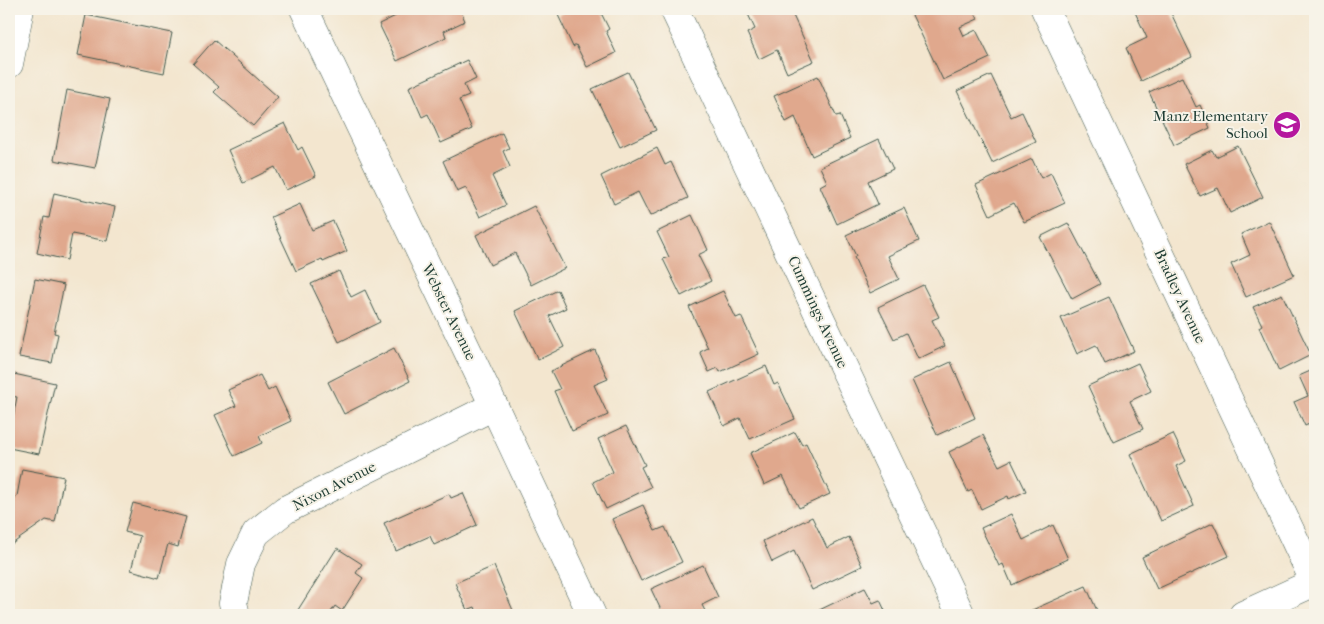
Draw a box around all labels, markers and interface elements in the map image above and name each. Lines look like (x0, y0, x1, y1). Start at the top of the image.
place label: Manz Elementary School (1153, 107, 1269, 142)
school or university icon: Manz Elementary School (1272, 110, 1302, 140)
street label: Bradley Avenue (1150, 246, 1210, 347)
street label: Cummings Avenue (784, 253, 852, 372)
street label: Webster Avenue (417, 260, 480, 364)
street label: Nixon Avenue (289, 457, 379, 515)

